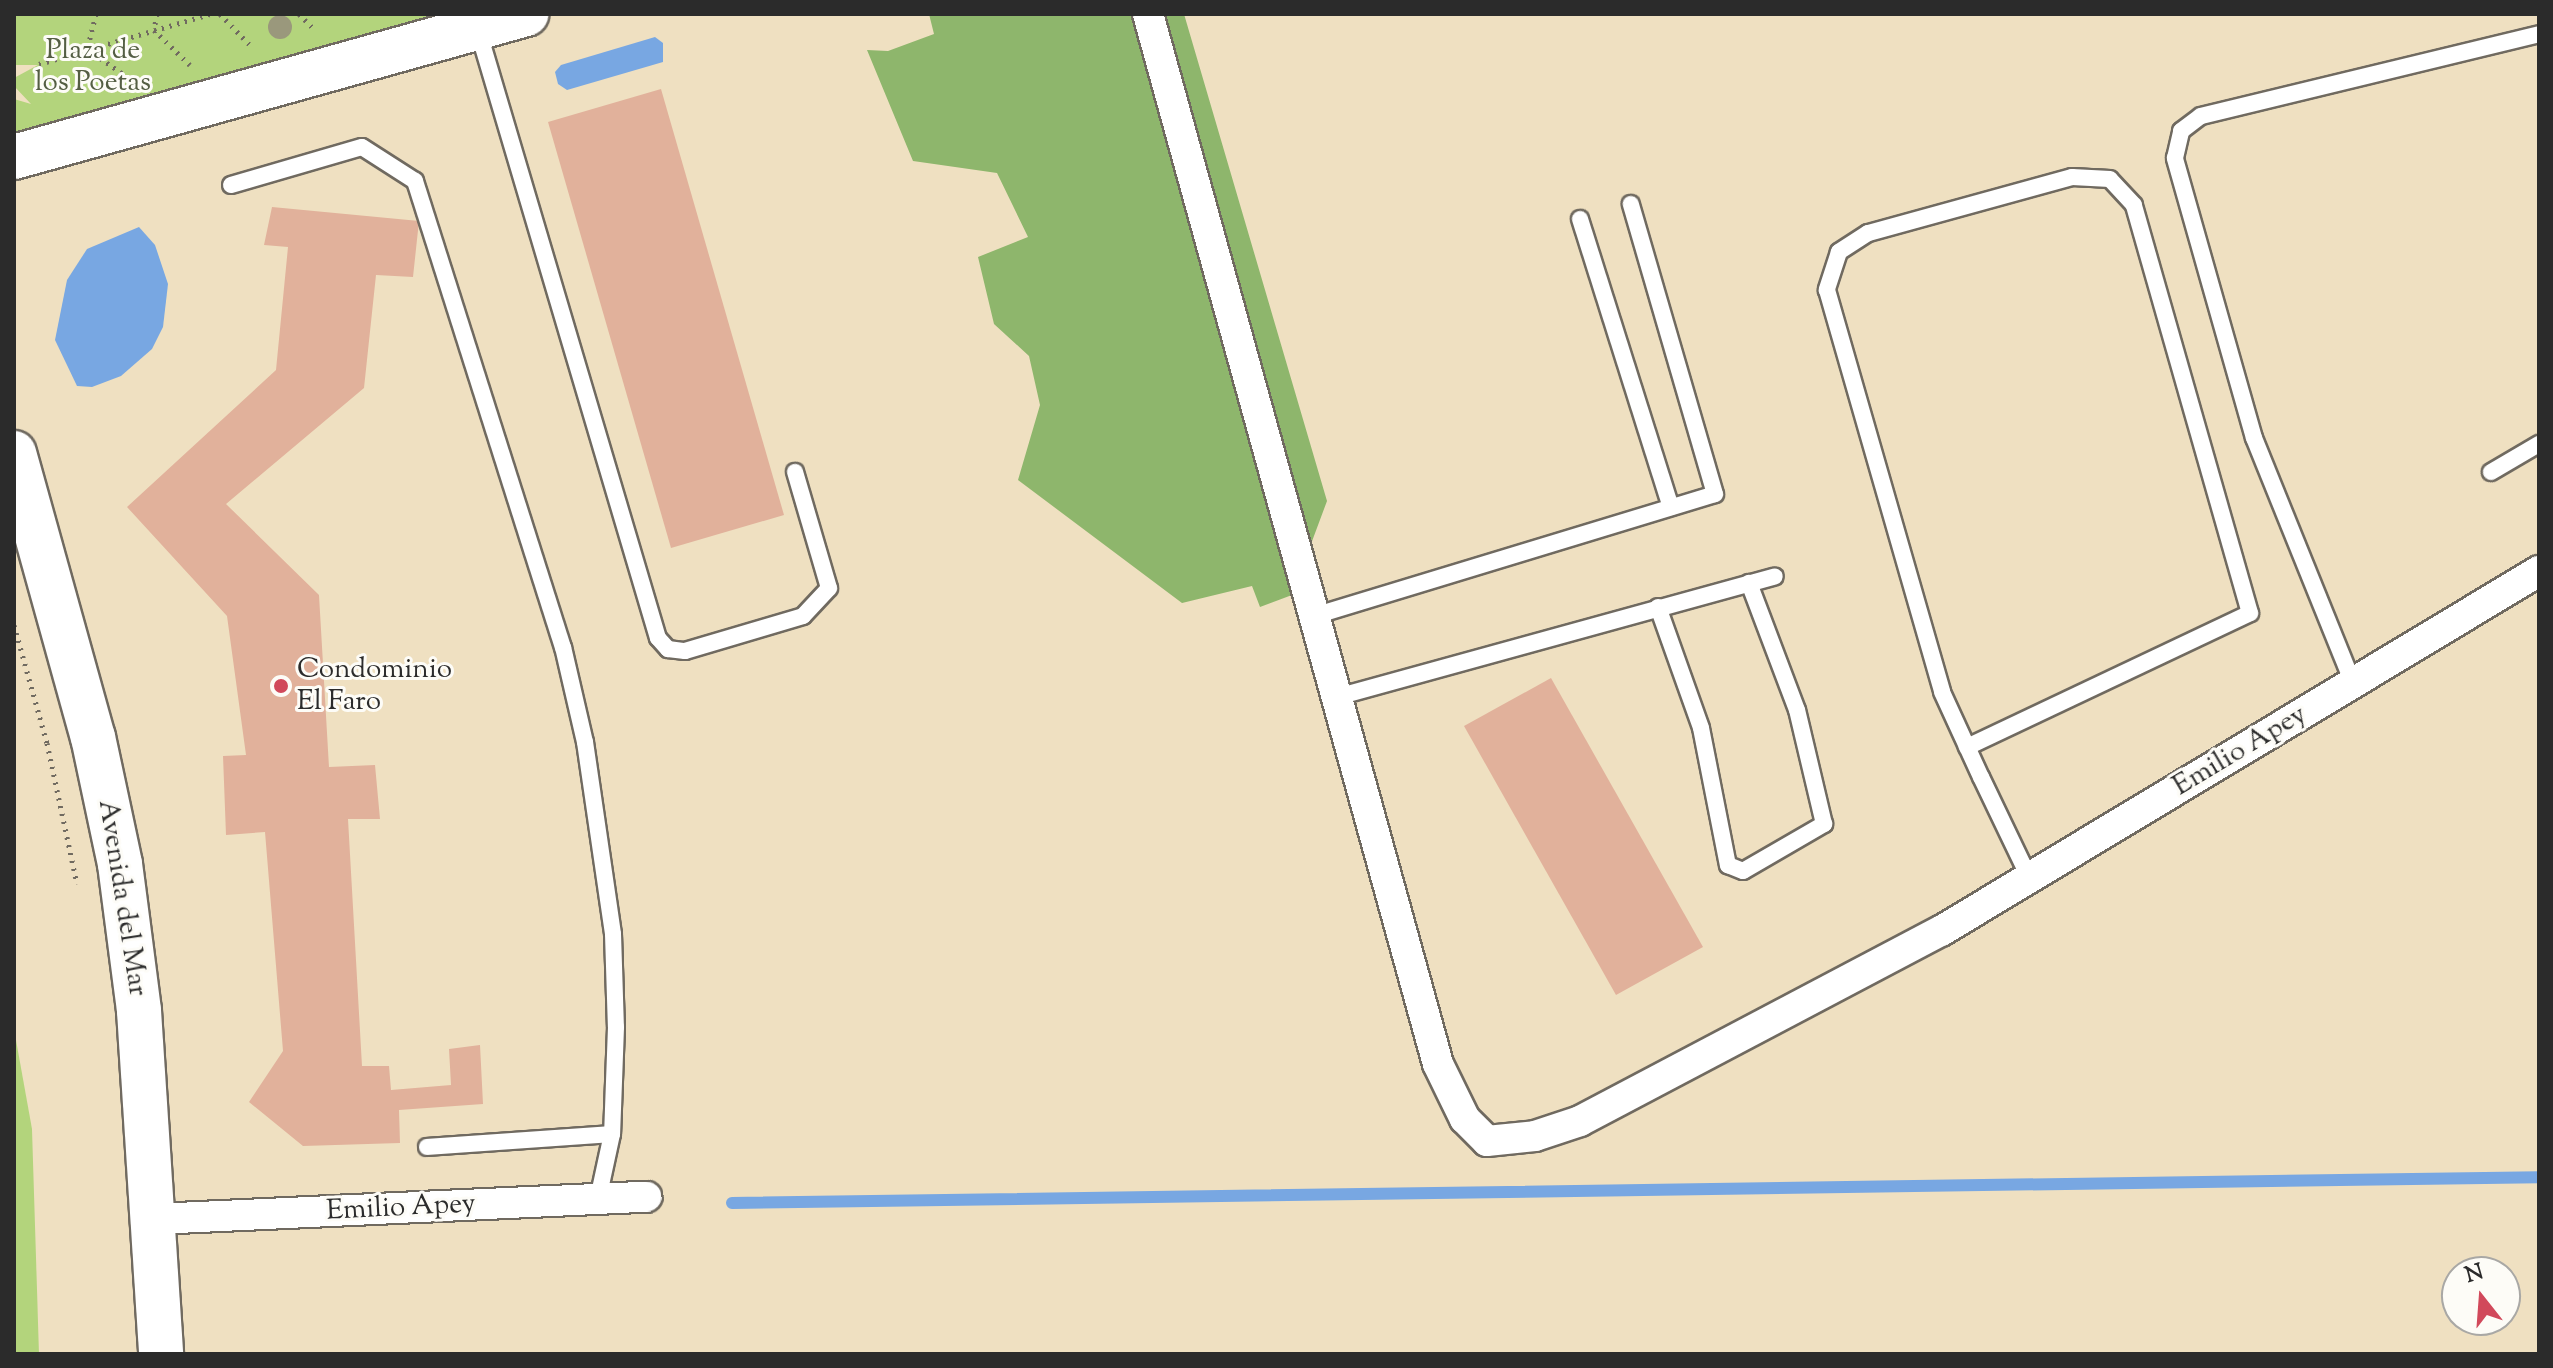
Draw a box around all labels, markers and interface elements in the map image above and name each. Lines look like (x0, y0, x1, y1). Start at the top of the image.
park label: Plaza de los Poetas (35, 34, 151, 100)
place label: Condominio El Faro (297, 653, 452, 719)
marker: Condominio El Faro (272, 677, 290, 695)
street label: Emilio Apey (2167, 698, 2313, 804)
street label: Avenida del Mar (90, 798, 154, 998)
street label: Emilio Apey (325, 1187, 477, 1229)
north arrow (2441, 1256, 2521, 1336)
text: N (2461, 1257, 2488, 1293)

